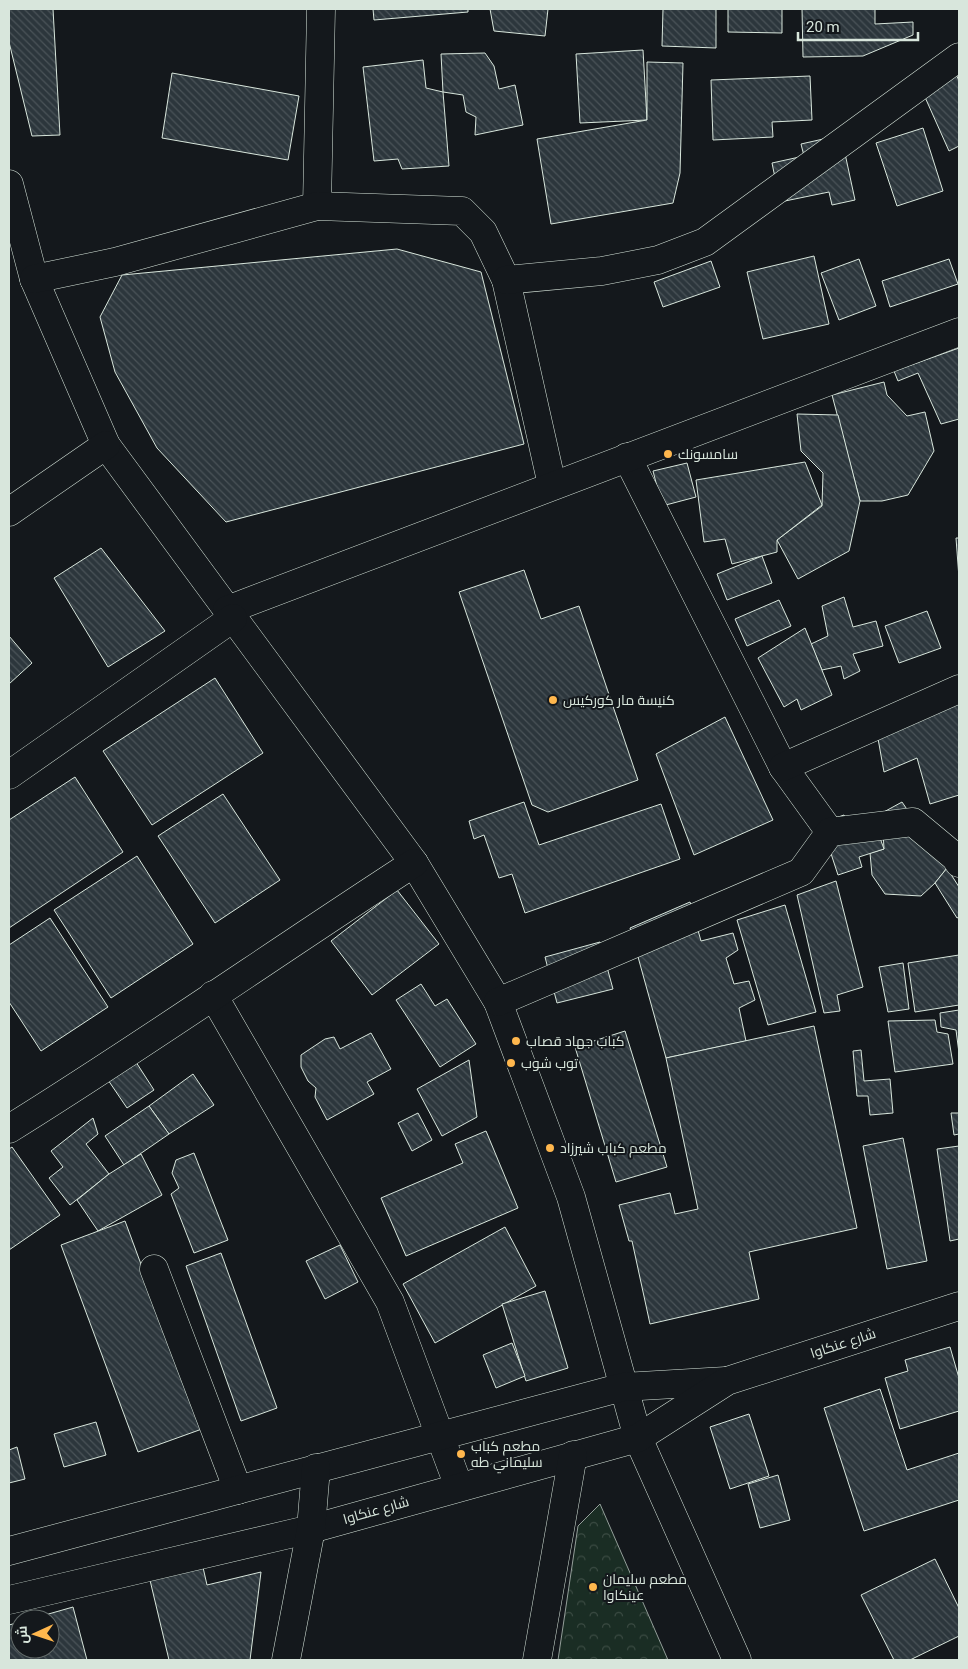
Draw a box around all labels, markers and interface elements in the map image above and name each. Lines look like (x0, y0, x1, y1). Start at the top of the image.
scale bar (798, 10, 918, 42)
text: 20 m (806, 18, 840, 36)
place label: سامسونك (678, 446, 738, 462)
marker: سامسونك (662, 448, 674, 460)
place label: كنيسة مار كوركيس (563, 692, 675, 708)
marker: كنيسة مار كوركيس (547, 694, 559, 706)
place label: كباب جهاد قصاب (526, 1033, 625, 1049)
marker: كباب جهاد قصاب (510, 1035, 522, 1047)
place label: توب شوب (521, 1055, 578, 1071)
marker: توب شوب (505, 1057, 517, 1069)
place label: مطعم كباب شيرزاد (560, 1140, 667, 1158)
marker: مطعم كباب شيرزاد (544, 1142, 556, 1154)
street label: شارع عنكاوا (808, 1325, 878, 1362)
place label: مطعم كباب سليماني طه (471, 1438, 543, 1474)
marker: مطعم كباب سليماني طه (455, 1448, 467, 1460)
street label: شارع عنكاوا (341, 1493, 411, 1528)
place label: مطعم سليمان عينكاوا (603, 1571, 687, 1603)
marker: مطعم سليمان عينكاوا (587, 1581, 599, 1593)
north arrow (10, 1609, 60, 1659)
text: ش (14, 1625, 31, 1644)

